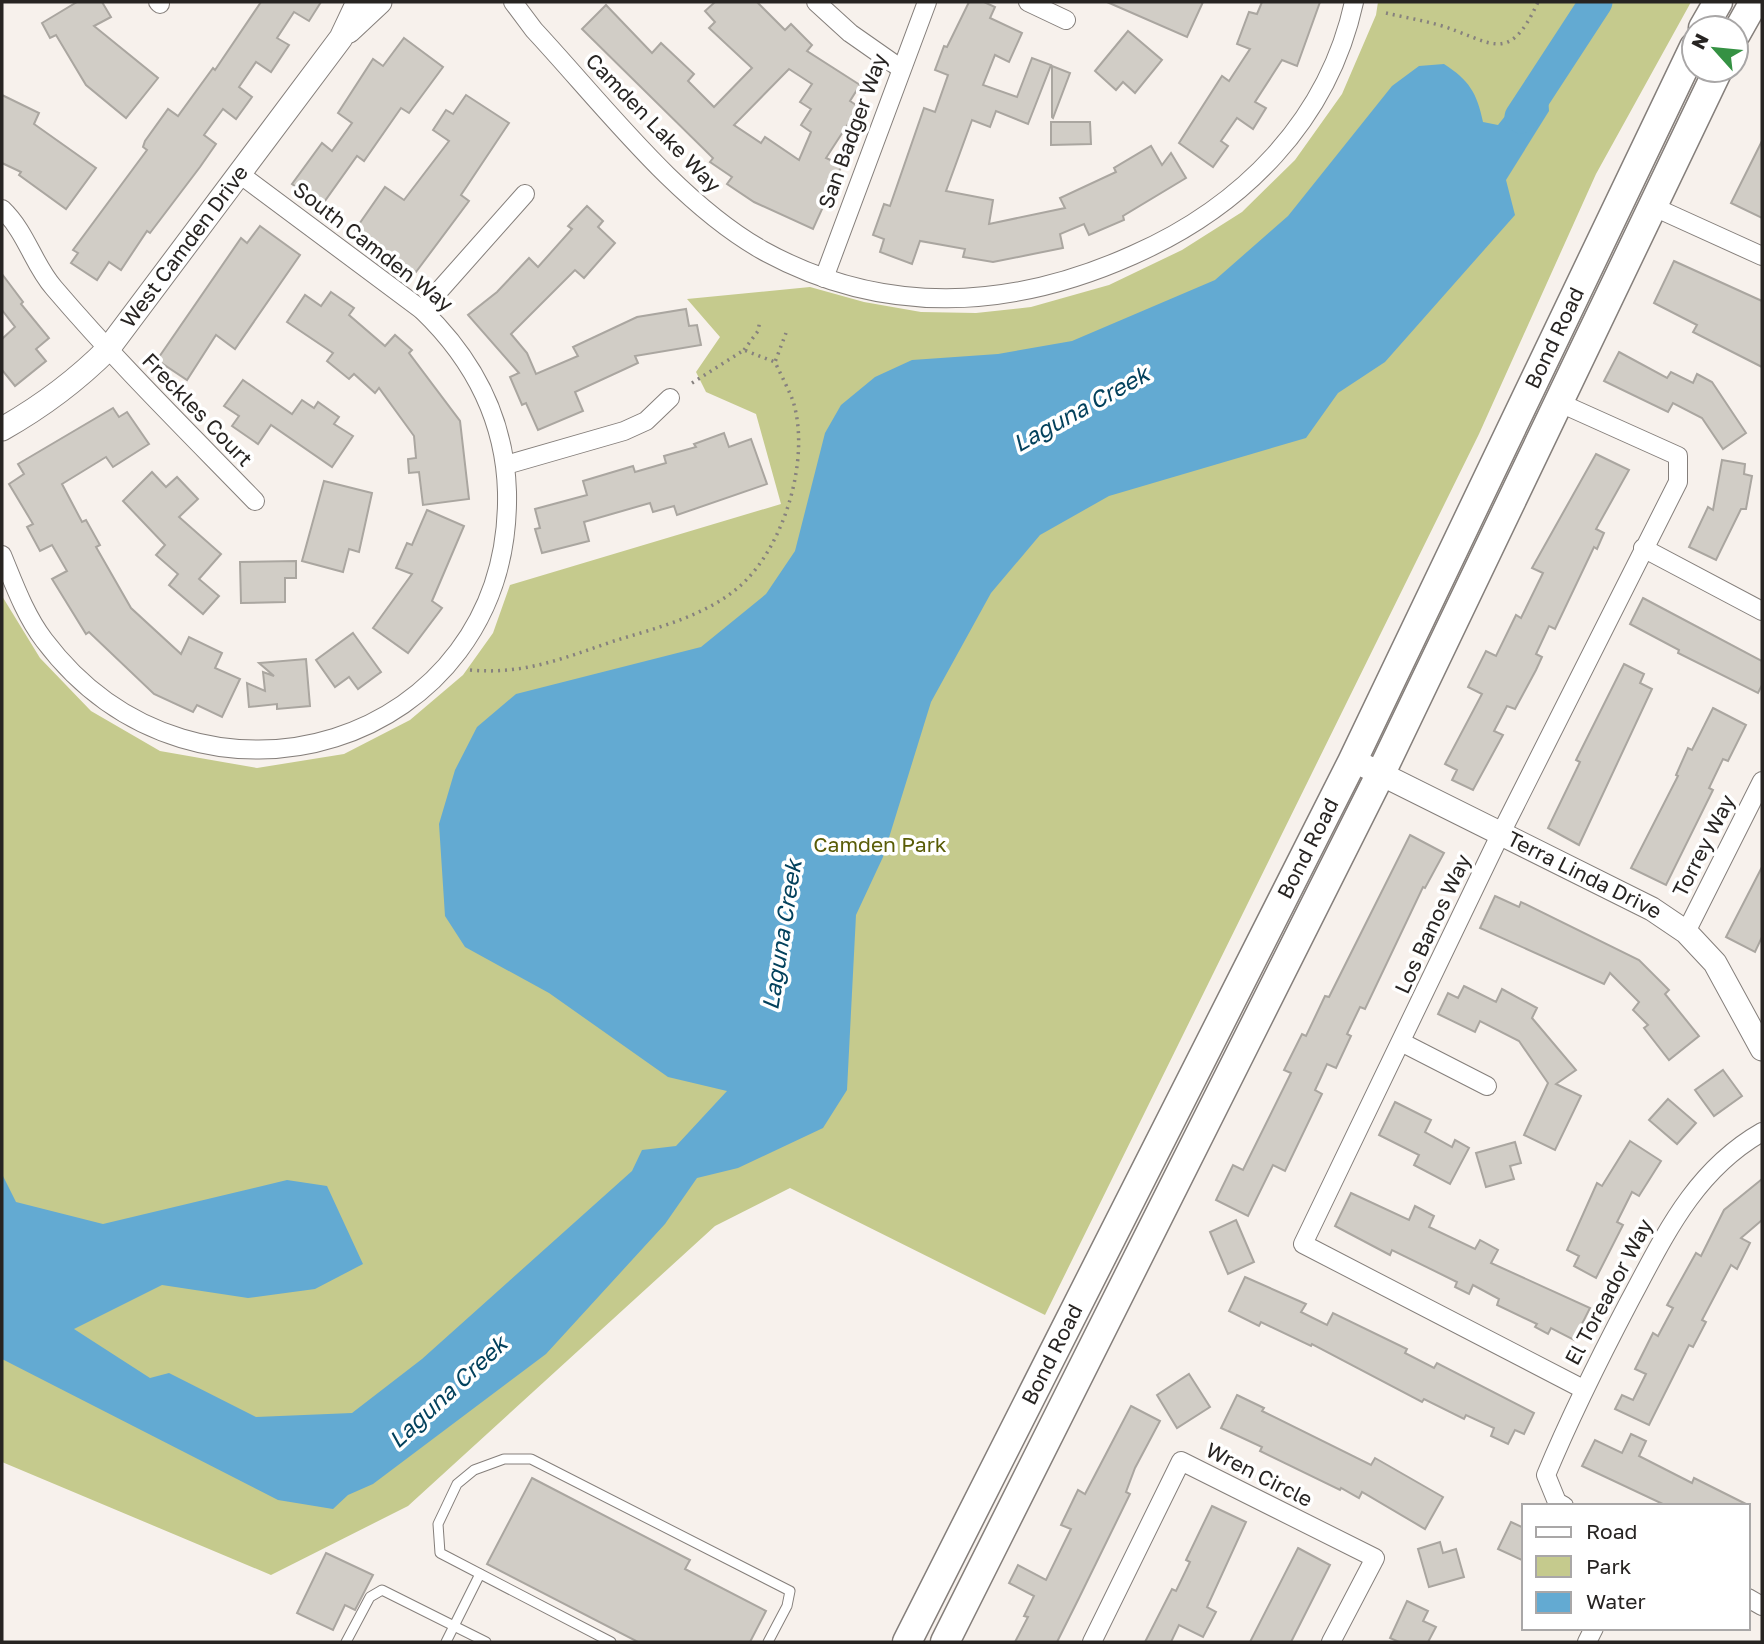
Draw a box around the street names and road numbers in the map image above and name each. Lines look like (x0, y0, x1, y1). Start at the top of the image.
street label: Camden Lake Way (581, 47, 727, 197)
street label: San Badger Way (812, 49, 892, 212)
street label: West Camden Drive (115, 160, 253, 333)
street label: South Camden Way (288, 176, 459, 317)
street label: Bond Road (1519, 283, 1589, 393)
street label: Freckles Court (137, 347, 258, 471)
street label: Torrey Way (1666, 790, 1740, 901)
street label: Bond Road (1271, 794, 1344, 903)
street label: Terra Linda Drive (1503, 825, 1667, 924)
street label: Los Banos Way (1388, 849, 1476, 998)
street label: El Toreador Way (1559, 1214, 1658, 1369)
street label: Bond Road (1015, 1300, 1088, 1409)
street label: Wren Circle (1202, 1436, 1317, 1512)

